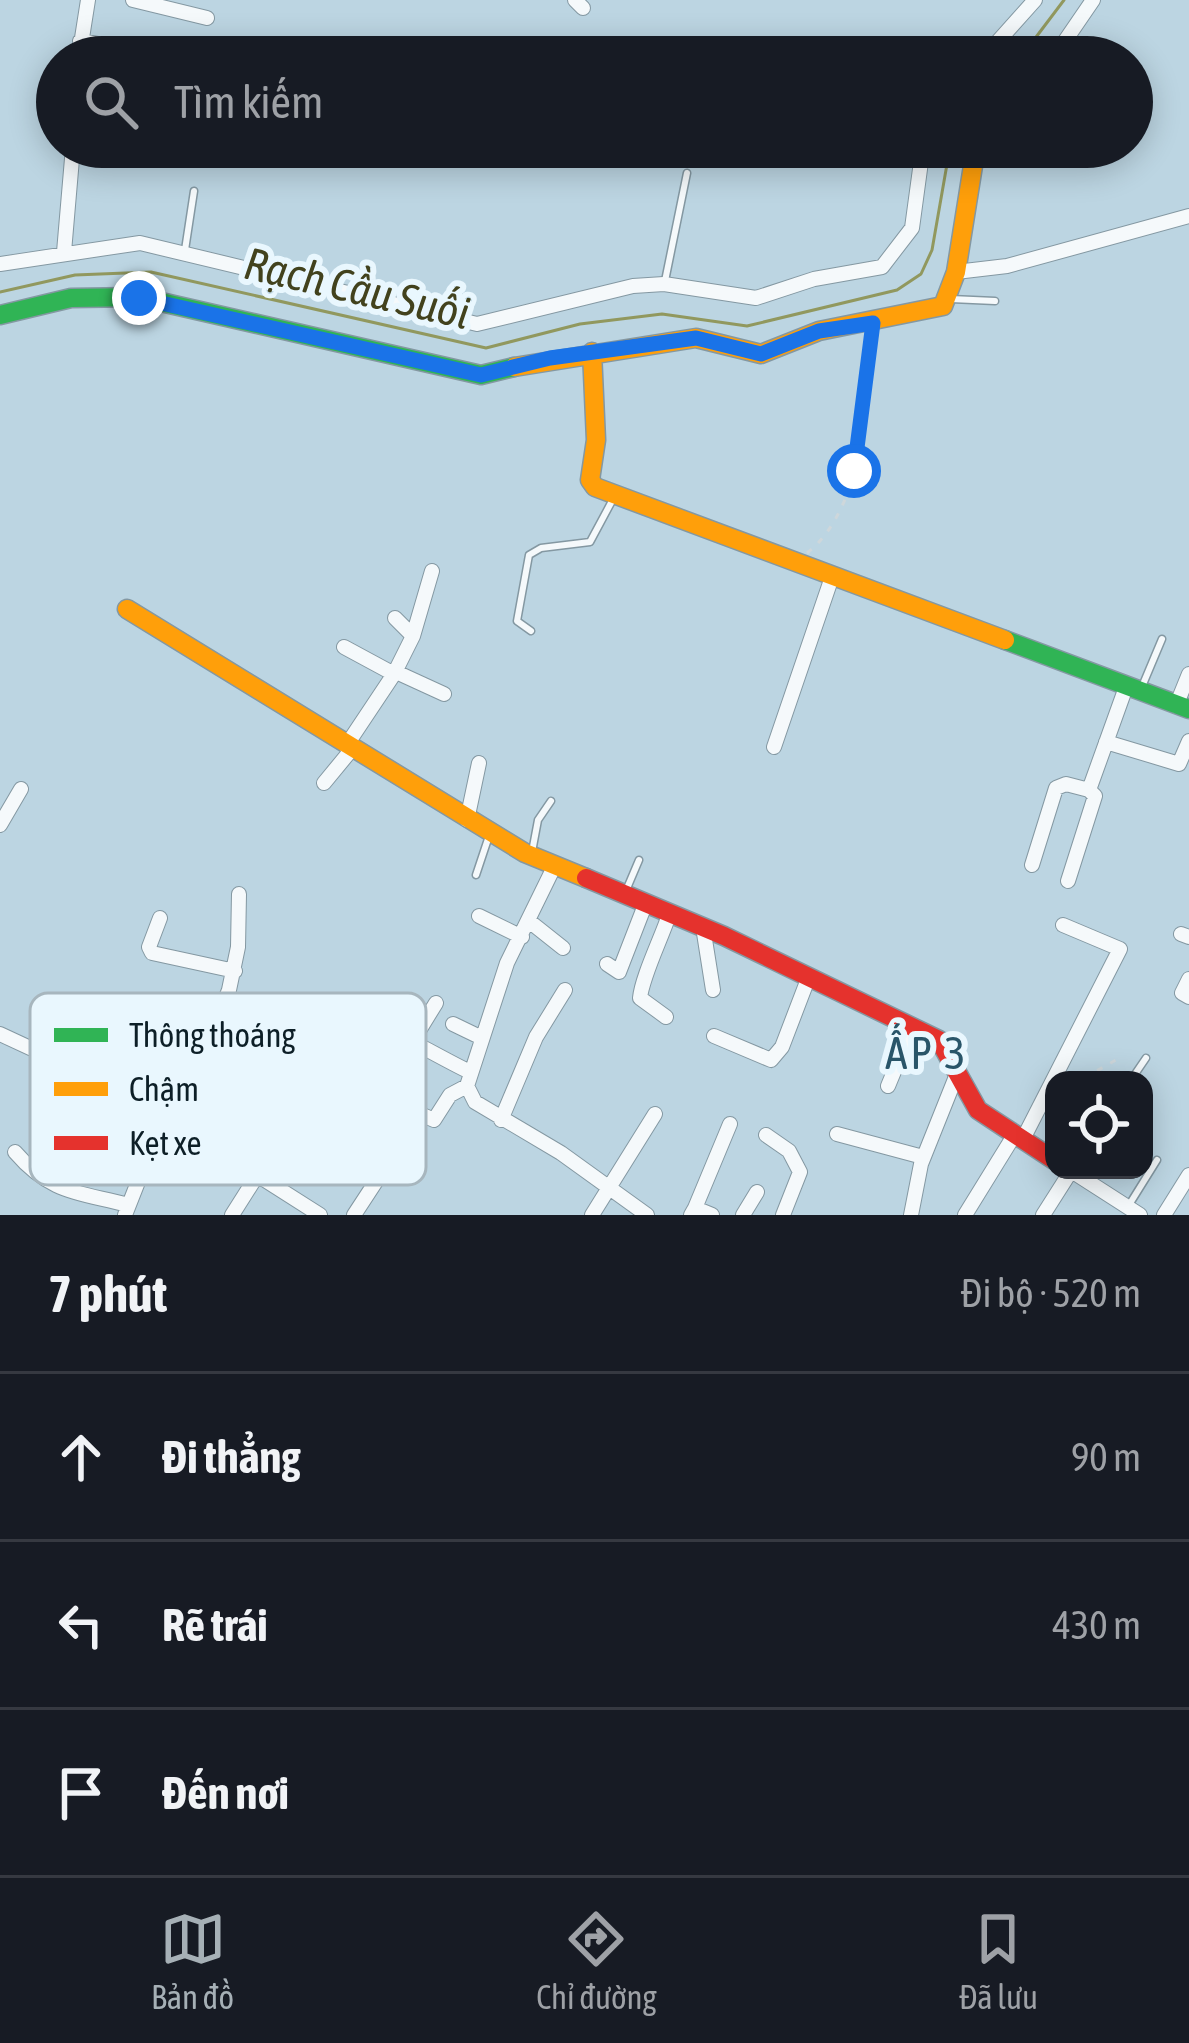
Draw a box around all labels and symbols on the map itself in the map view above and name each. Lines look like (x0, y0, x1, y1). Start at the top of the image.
water label: Rạch Cầu Suối (239, 237, 475, 339)
route end (112, 271, 166, 325)
route start (827, 444, 881, 498)
legend (30, 993, 426, 1185)
text: Thông thoáng (129, 1016, 296, 1054)
district label: ẤP 3 (885, 1023, 969, 1079)
text: Chậm (129, 1070, 199, 1108)
text: Kẹt xe (129, 1124, 202, 1162)

